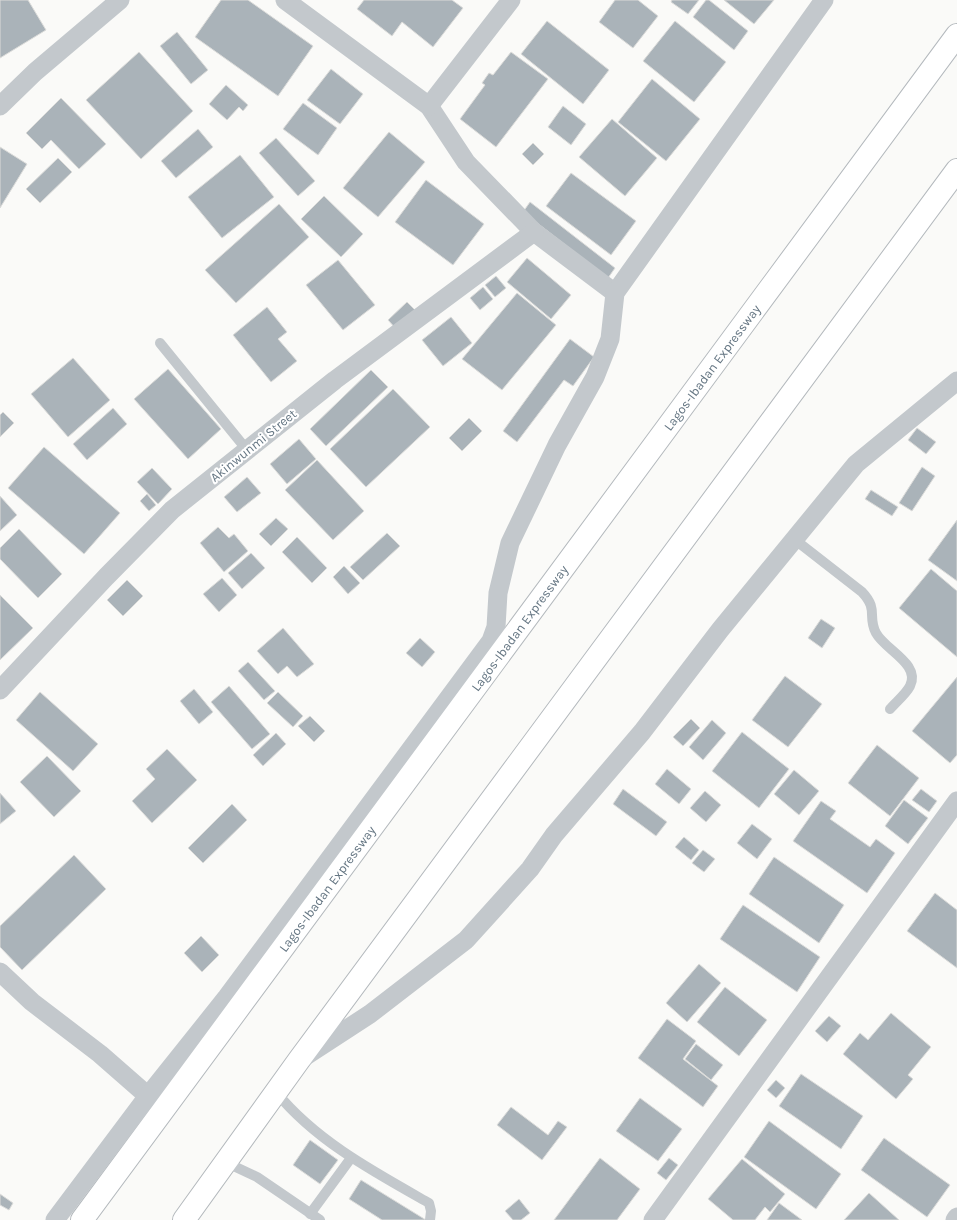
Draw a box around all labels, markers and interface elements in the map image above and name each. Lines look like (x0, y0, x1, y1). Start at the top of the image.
street label: Lagos-Ibadan Expressway (661, 302, 763, 433)
street label: Akinwunmi Street (207, 406, 299, 485)
street label: Lagos-Ibadan Expressway (468, 562, 571, 694)
street label: Lagos-Ibadan Expressway (276, 823, 379, 955)

